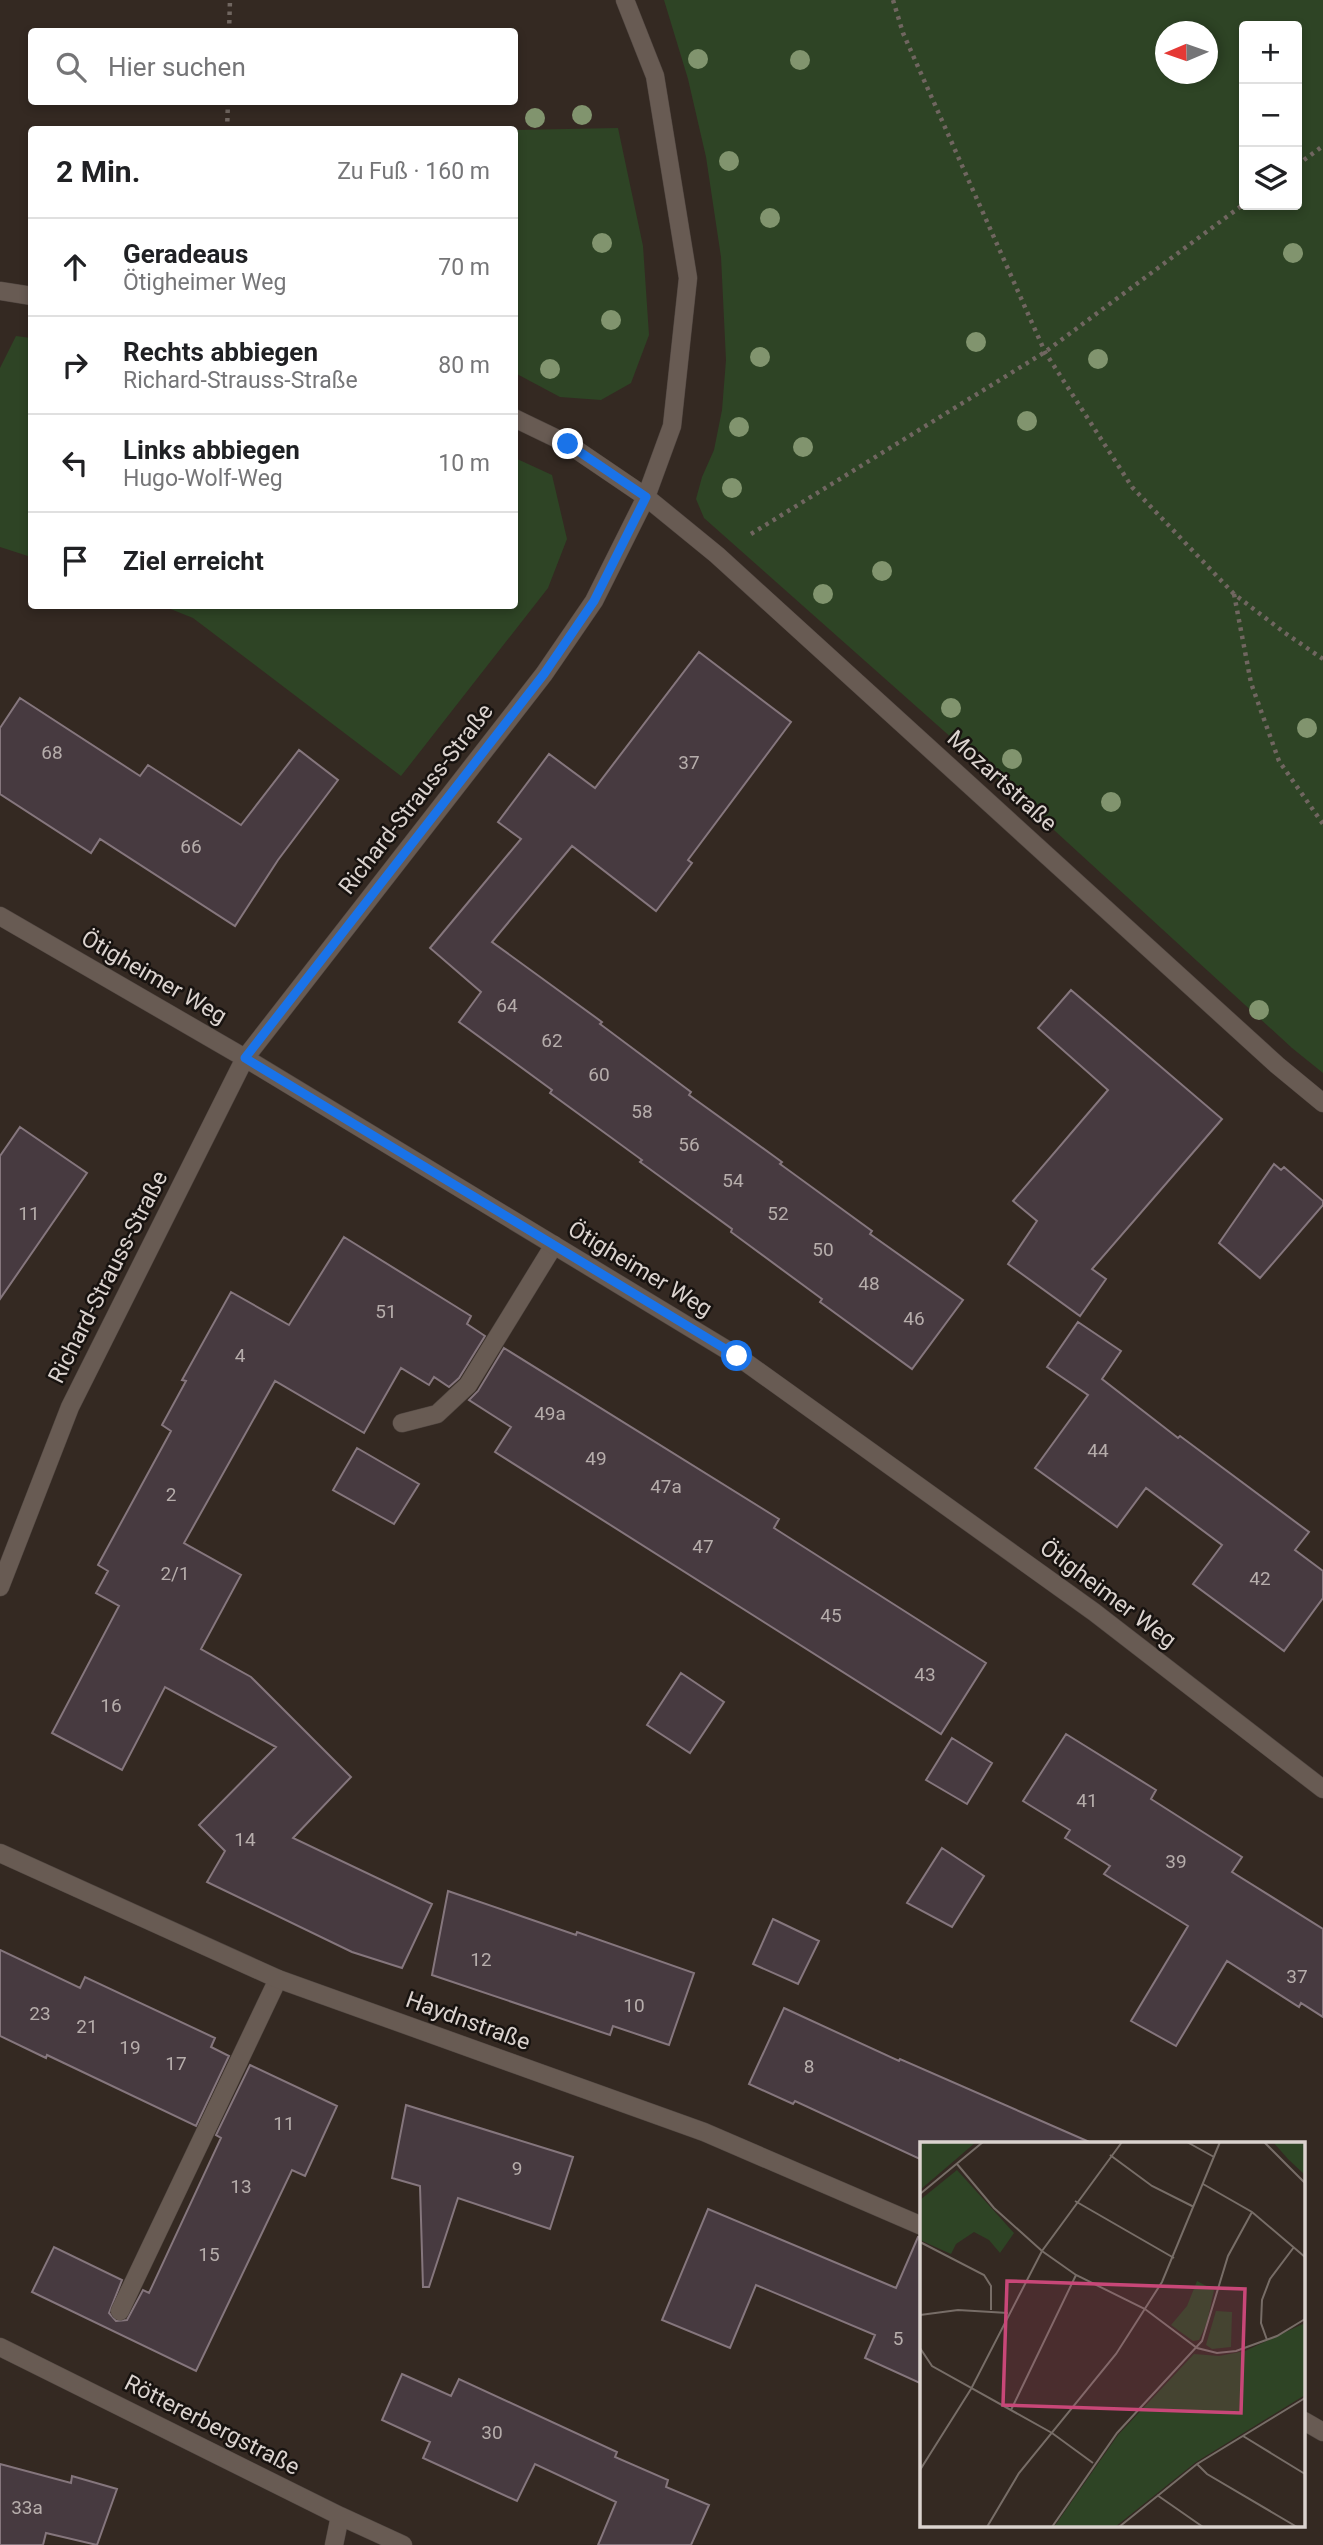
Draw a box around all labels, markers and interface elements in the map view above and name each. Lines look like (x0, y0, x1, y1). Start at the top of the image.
north arrow (1155, 21, 1218, 84)
map controls (1239, 21, 1302, 210)
button: + (1239, 21, 1302, 84)
search box (28, 28, 518, 105)
icon: search (52, 48, 90, 86)
text: Hier suchen (108, 52, 246, 82)
button: − (1239, 84, 1302, 147)
button: layers (1239, 147, 1302, 210)
text: 2 Min. (56, 154, 140, 189)
text: Zu Fuß · 160 m (337, 158, 490, 185)
text: Geradeaus (123, 239, 248, 269)
icon: ahead (56, 248, 94, 286)
text: 70 m (438, 254, 490, 281)
text: Ötigheimer Weg (123, 269, 286, 296)
text: Rechts abbiegen (123, 337, 318, 367)
icon: right (56, 346, 94, 384)
text: 80 m (438, 352, 490, 379)
text: Richard-Strauss-Straße (123, 367, 358, 394)
route end (552, 428, 583, 459)
text: Links abbiegen (123, 435, 300, 465)
icon: left (56, 444, 94, 482)
text: 10 m (438, 450, 490, 477)
text: Hugo-Wolf-Weg (123, 465, 283, 492)
icon: arrive (56, 542, 94, 580)
text: Ziel erreicht (123, 546, 264, 576)
street label: Richard-Strauss-Straße (333, 698, 499, 900)
street label: Mozartstraße (942, 725, 1062, 837)
house number: 68 (41, 741, 63, 764)
house number: 37 (678, 751, 700, 774)
house number: 66 (180, 835, 202, 858)
street label: Ötigheimer Weg (77, 924, 232, 1030)
house number: 64 (496, 994, 518, 1017)
house number: 62 (541, 1029, 563, 1052)
house number: 60 (588, 1063, 610, 1086)
house number: 58 (631, 1100, 653, 1123)
house number: 56 (678, 1133, 700, 1156)
street label: Richard-Strauss-Straße (43, 1166, 173, 1388)
house number: 54 (722, 1169, 744, 1192)
house number: 11 (18, 1202, 40, 1225)
house number: 52 (767, 1202, 789, 1225)
street label: Ötigheimer Weg (563, 1215, 717, 1323)
house number: 50 (812, 1238, 834, 1261)
house number: 48 (858, 1272, 880, 1295)
house number: 51 (375, 1300, 397, 1323)
house number: 46 (903, 1307, 925, 1330)
route start (721, 1340, 752, 1371)
house number: 4 (235, 1344, 246, 1367)
house number: 49a (534, 1402, 566, 1425)
house number: 44 (1087, 1439, 1109, 1462)
house number: 49 (585, 1447, 607, 1470)
house number: 47a (650, 1475, 682, 1498)
house number: 2 (166, 1483, 176, 1506)
street label: Ötigheimer Weg (1035, 1533, 1182, 1654)
house number: 47 (692, 1535, 714, 1558)
house number: 2/1 (160, 1562, 190, 1585)
house number: 42 (1249, 1567, 1271, 1590)
house number: 45 (820, 1604, 842, 1627)
house number: 43 (914, 1663, 936, 1686)
house number: 16 (100, 1694, 122, 1717)
house number: 41 (1076, 1789, 1098, 1812)
house number: 14 (234, 1828, 256, 1851)
house number: 39 (1165, 1850, 1187, 1873)
house number: 12 (470, 1948, 492, 1971)
house number: 37 (1286, 1965, 1308, 1988)
street label: Haydnstraße (402, 1986, 534, 2056)
house number: 10 (623, 1994, 645, 2017)
house number: 23 (29, 2002, 51, 2025)
house number: 21 (76, 2015, 98, 2038)
house number: 19 (119, 2036, 141, 2059)
house number: 17 (165, 2052, 187, 2075)
house number: 8 (804, 2055, 814, 2078)
house number: 11 (273, 2112, 295, 2135)
inset map (920, 2142, 1306, 2528)
house number: 9 (512, 2157, 522, 2180)
house number: 13 (230, 2175, 252, 2198)
house number: 15 (198, 2243, 220, 2266)
house number: 5 (893, 2327, 903, 2350)
street label: Röttererbergstraße (120, 2369, 304, 2481)
house number: 30 (481, 2421, 503, 2444)
house number: 33a (11, 2496, 43, 2519)

